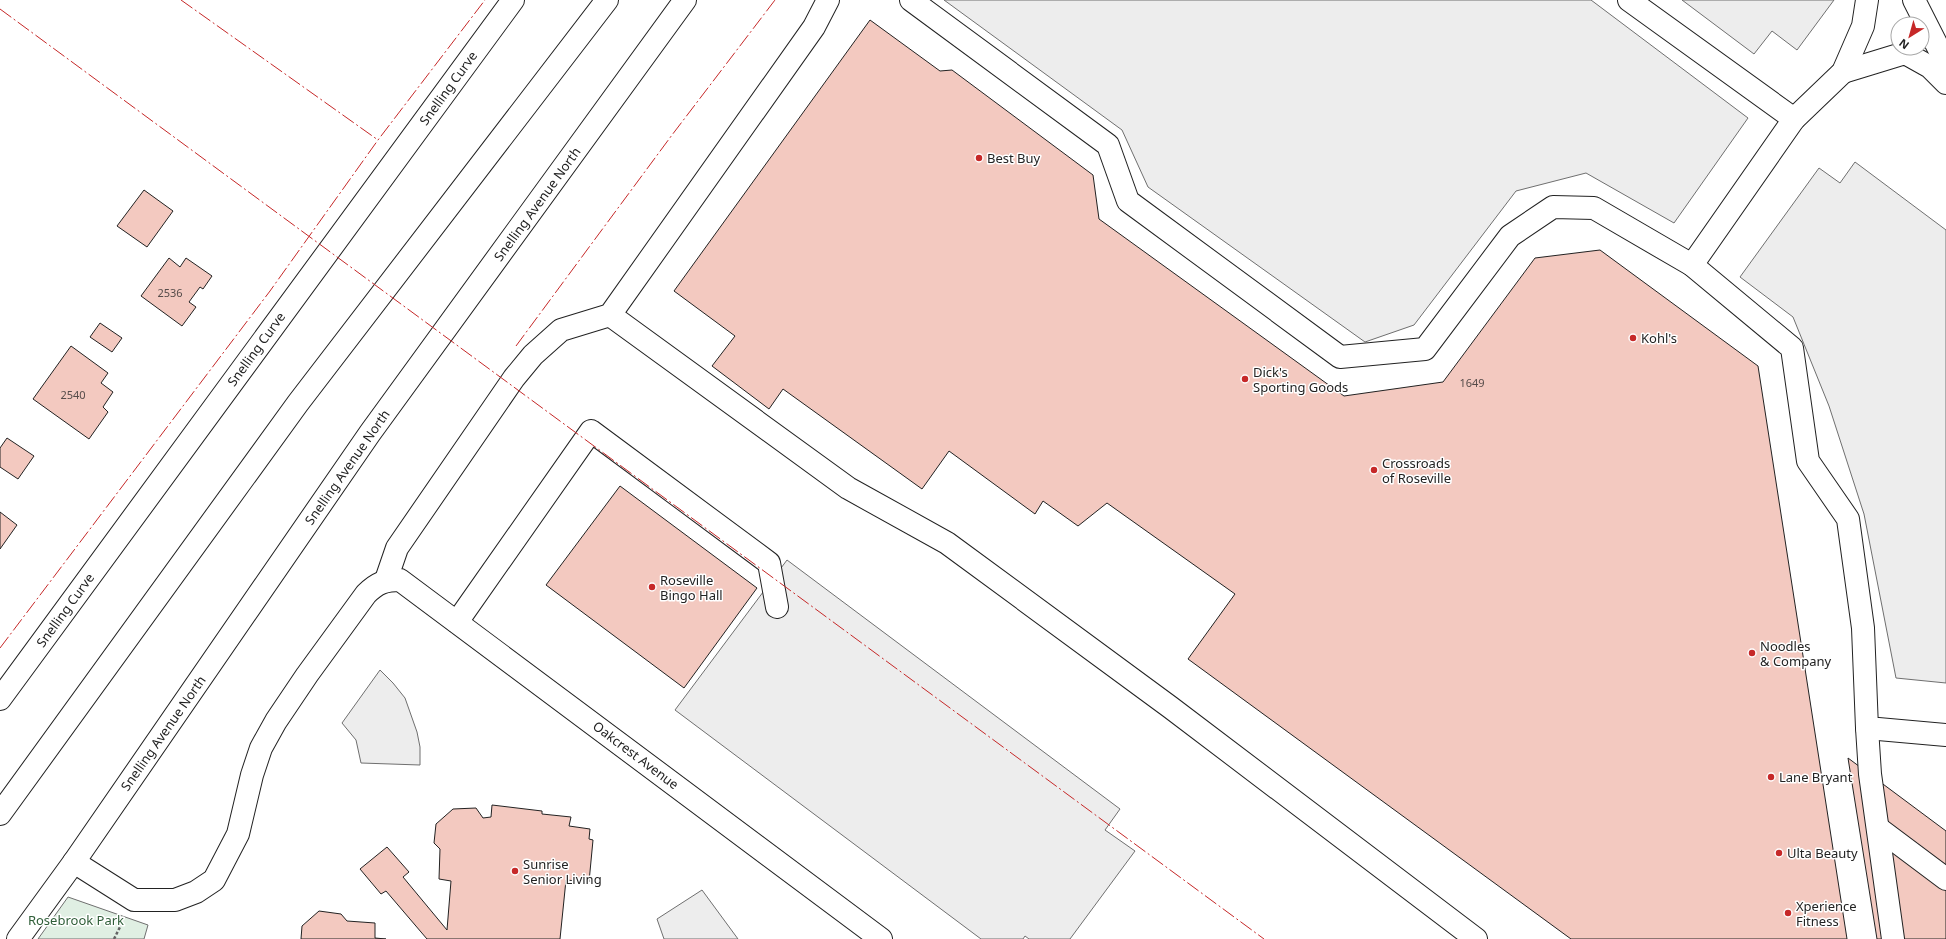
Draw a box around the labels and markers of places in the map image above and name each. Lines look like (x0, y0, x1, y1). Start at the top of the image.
place label: Best Buy (987, 149, 1041, 167)
marker: Best Buy (974, 153, 984, 163)
place label: Kohl's (1641, 329, 1677, 347)
marker: Kohl's (1628, 333, 1638, 343)
place label: Dick's Sporting Goods (1253, 363, 1348, 396)
marker: Dick's Sporting Goods (1240, 374, 1250, 384)
place label: Crossroads of Roseville (1382, 454, 1451, 487)
marker: Crossroads of Roseville (1369, 465, 1379, 475)
place label: Roseville Bingo Hall (660, 571, 723, 604)
marker: Roseville Bingo Hall (647, 582, 657, 592)
place label: Noodles & Company (1760, 637, 1831, 670)
marker: Noodles & Company (1747, 648, 1757, 658)
place label: Lane Bryant (1779, 768, 1853, 786)
marker: Lane Bryant (1766, 772, 1776, 782)
place label: Ulta Beauty (1787, 844, 1858, 862)
marker: Ulta Beauty (1774, 848, 1784, 858)
place label: Sunrise Senior Living (523, 855, 602, 888)
marker: Sunrise Senior Living (510, 866, 520, 876)
place label: Xperience Fitness (1796, 897, 1857, 930)
marker: Xperience Fitness (1783, 908, 1793, 918)

